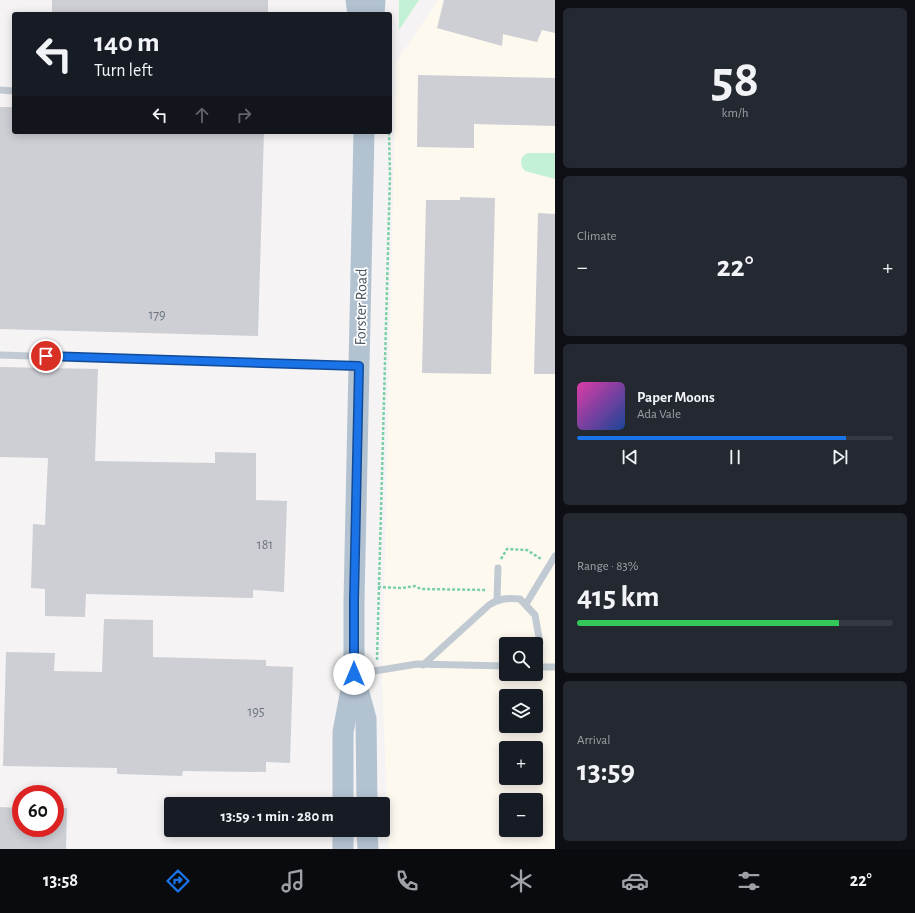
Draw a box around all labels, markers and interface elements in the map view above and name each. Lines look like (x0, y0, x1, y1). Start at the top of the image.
icon: left (28, 28, 80, 80)
text: 140 m (94, 29, 160, 57)
text: 58 (711, 54, 759, 106)
text: Turn left (94, 62, 153, 80)
icon: left (149, 104, 171, 126)
icon: ahead (191, 104, 213, 126)
icon: right (233, 104, 255, 126)
text: km/h (722, 107, 748, 120)
text: Climate (577, 230, 616, 243)
text: 22° (716, 252, 754, 282)
text: − (577, 256, 588, 278)
text: + (882, 256, 893, 278)
street label: Forster Road (352, 268, 370, 346)
house number: 179 (148, 308, 166, 322)
pin (29, 339, 63, 373)
icon: arrive (35, 345, 57, 367)
text: Paper Moons (637, 390, 715, 405)
text: Ada Vale (637, 408, 681, 421)
icon: previous (619, 446, 641, 468)
icon: pause (724, 446, 746, 468)
icon: next (829, 446, 851, 468)
house number: 181 (257, 538, 273, 552)
text: Range · 83% (577, 560, 638, 573)
text: 415 km (577, 582, 659, 612)
map controls (499, 637, 543, 837)
button: search (499, 637, 543, 681)
position arrow (333, 653, 375, 695)
button: layers (499, 689, 543, 733)
house number: 195 (247, 705, 265, 719)
text: Arrival (577, 734, 610, 747)
button: + (499, 741, 543, 785)
text: 13:59 (577, 756, 635, 786)
speed limit sign: 60 (12, 785, 64, 837)
button: − (499, 793, 543, 837)
text: 13:59 · 1 min · 280 m (220, 809, 334, 824)
icon: directions (164, 867, 192, 895)
icon: music (279, 867, 307, 895)
icon: phone (393, 867, 421, 895)
icon: climate (507, 867, 535, 895)
icon: car (621, 867, 649, 895)
icon: filters (735, 867, 763, 895)
text: 13:58 (43, 872, 78, 890)
text: 22° (850, 872, 872, 890)

